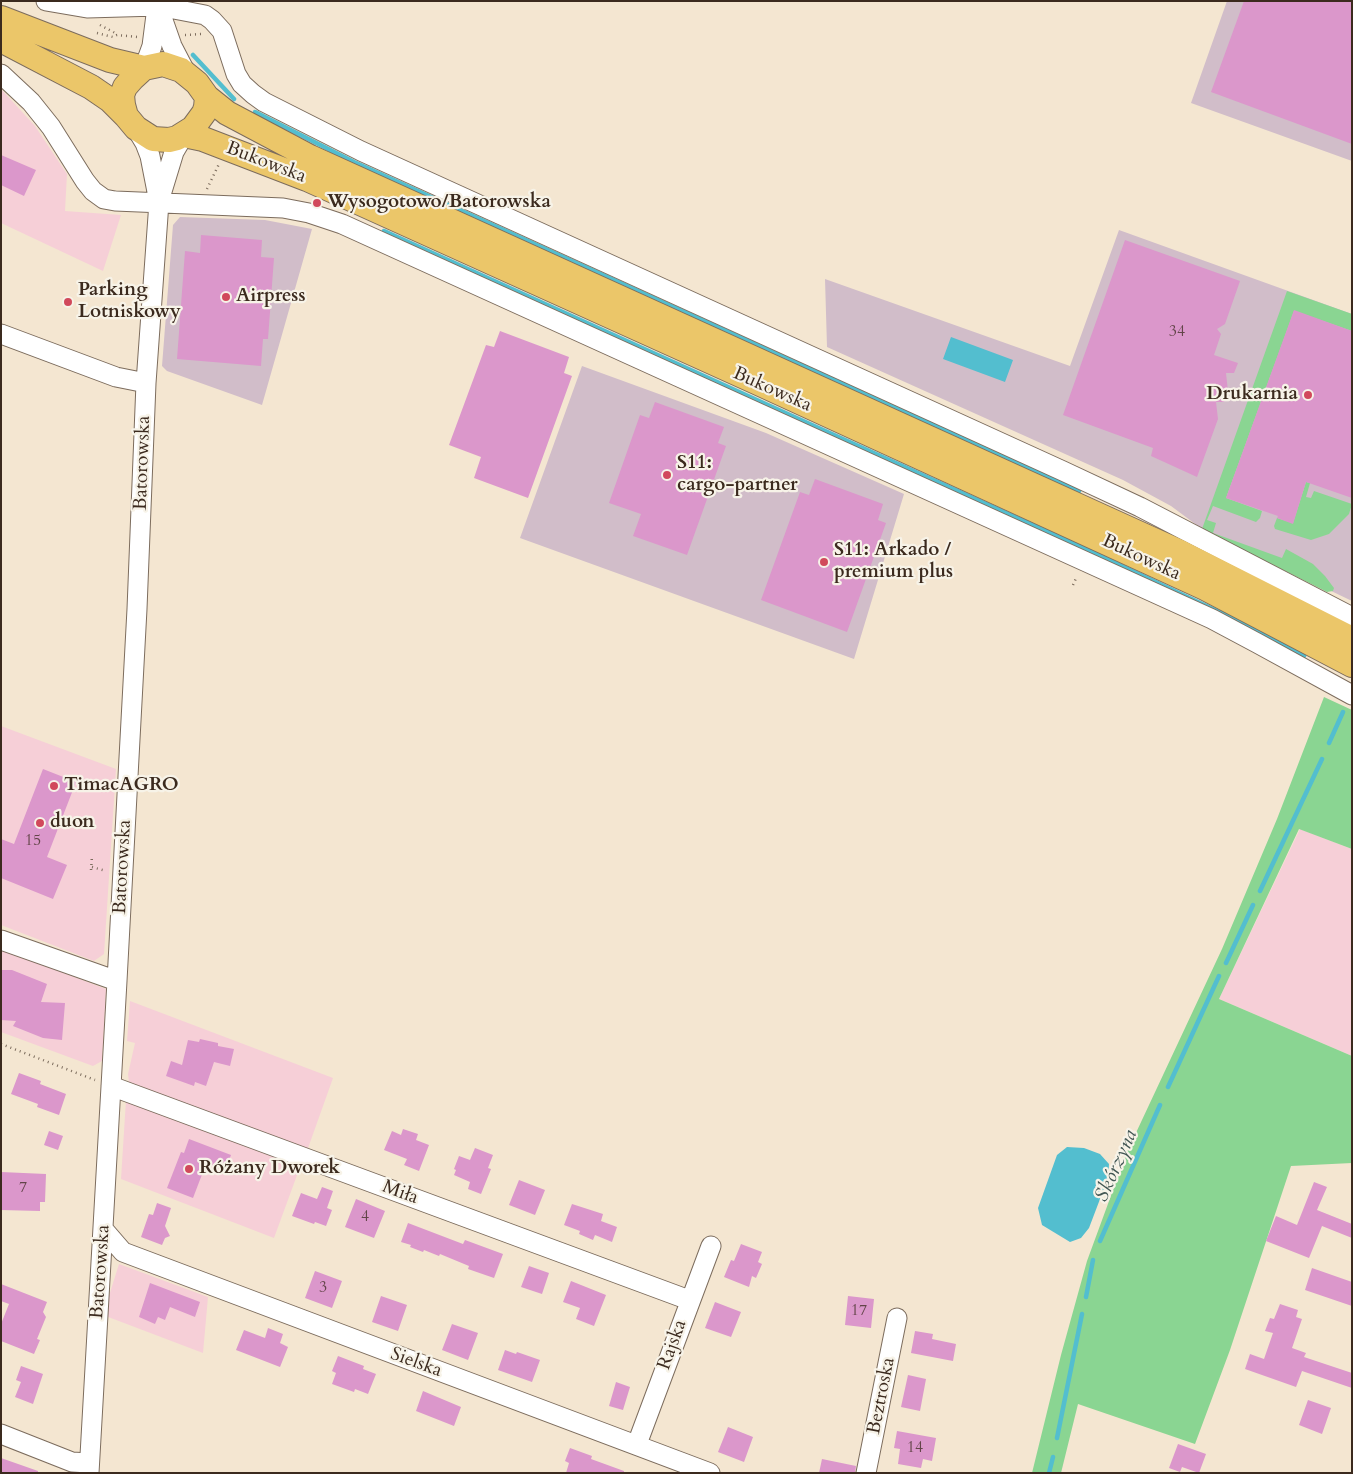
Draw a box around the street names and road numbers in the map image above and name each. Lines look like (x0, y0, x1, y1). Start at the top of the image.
street label: Bukowska (223, 137, 309, 189)
street label: Bukowska (729, 363, 815, 417)
street label: Batorowska (130, 415, 156, 511)
street label: Bukowska (1098, 530, 1184, 586)
street label: Batorowska (109, 819, 137, 915)
street label: Miła (379, 1176, 421, 1210)
street label: Batorowska (86, 1224, 116, 1320)
street label: Rajska (653, 1317, 693, 1373)
street label: Sielska (387, 1343, 445, 1383)
street label: Beztroska (863, 1356, 901, 1436)

